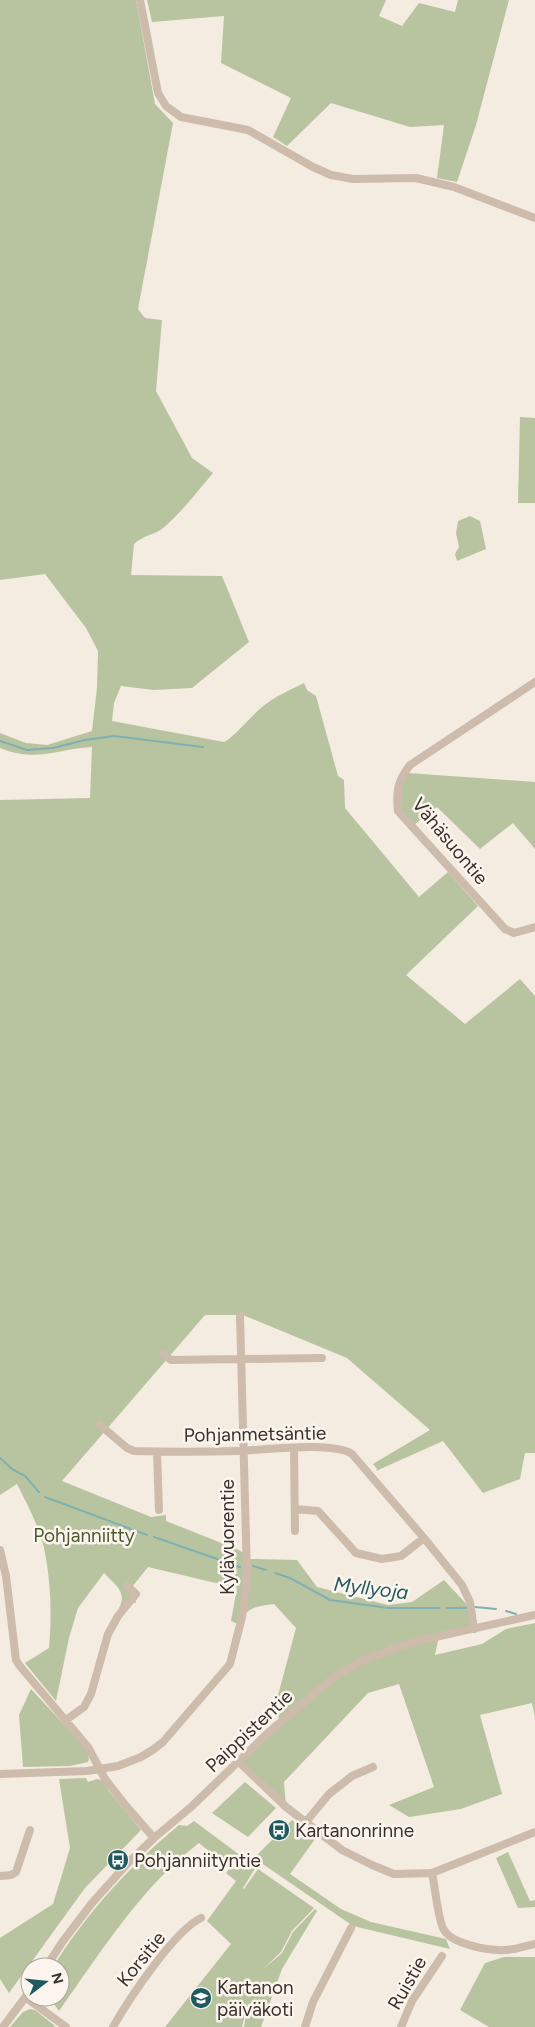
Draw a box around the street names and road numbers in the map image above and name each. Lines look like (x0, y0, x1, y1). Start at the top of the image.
street label: Vähäsuontie (407, 793, 493, 889)
street label: Pohjanmetsäntie (183, 1421, 327, 1447)
street label: Kylävuorentie (216, 1479, 239, 1595)
street label: Paippistentie (201, 1685, 297, 1777)
street label: Korsitie (112, 1927, 170, 1991)
street label: Ruistie (383, 1952, 431, 2014)

